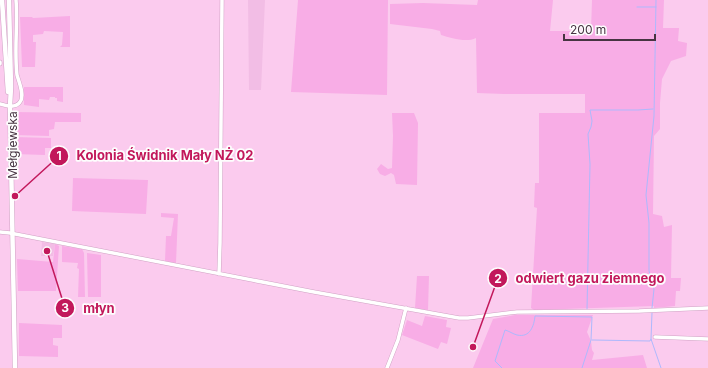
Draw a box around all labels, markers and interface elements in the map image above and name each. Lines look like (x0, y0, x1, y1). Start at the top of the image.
scale bar (564, 16, 655, 42)
text: 200 m (570, 22, 606, 37)
street label: Mełgiewska (5, 111, 20, 179)
callout: Kolonia Świdnik Mały NŻ 02 (49, 143, 261, 168)
text: Kolonia Świdnik Mały NŻ 02 (77, 147, 253, 163)
text: 1 (56, 148, 62, 163)
callout: odwiert gazu ziemnego (488, 266, 673, 291)
text: odwiert gazu ziemnego (516, 270, 664, 286)
text: 2 (494, 271, 502, 286)
callout: młyn (55, 295, 123, 320)
text: 3 (61, 300, 69, 315)
text: młyn (83, 300, 115, 316)

